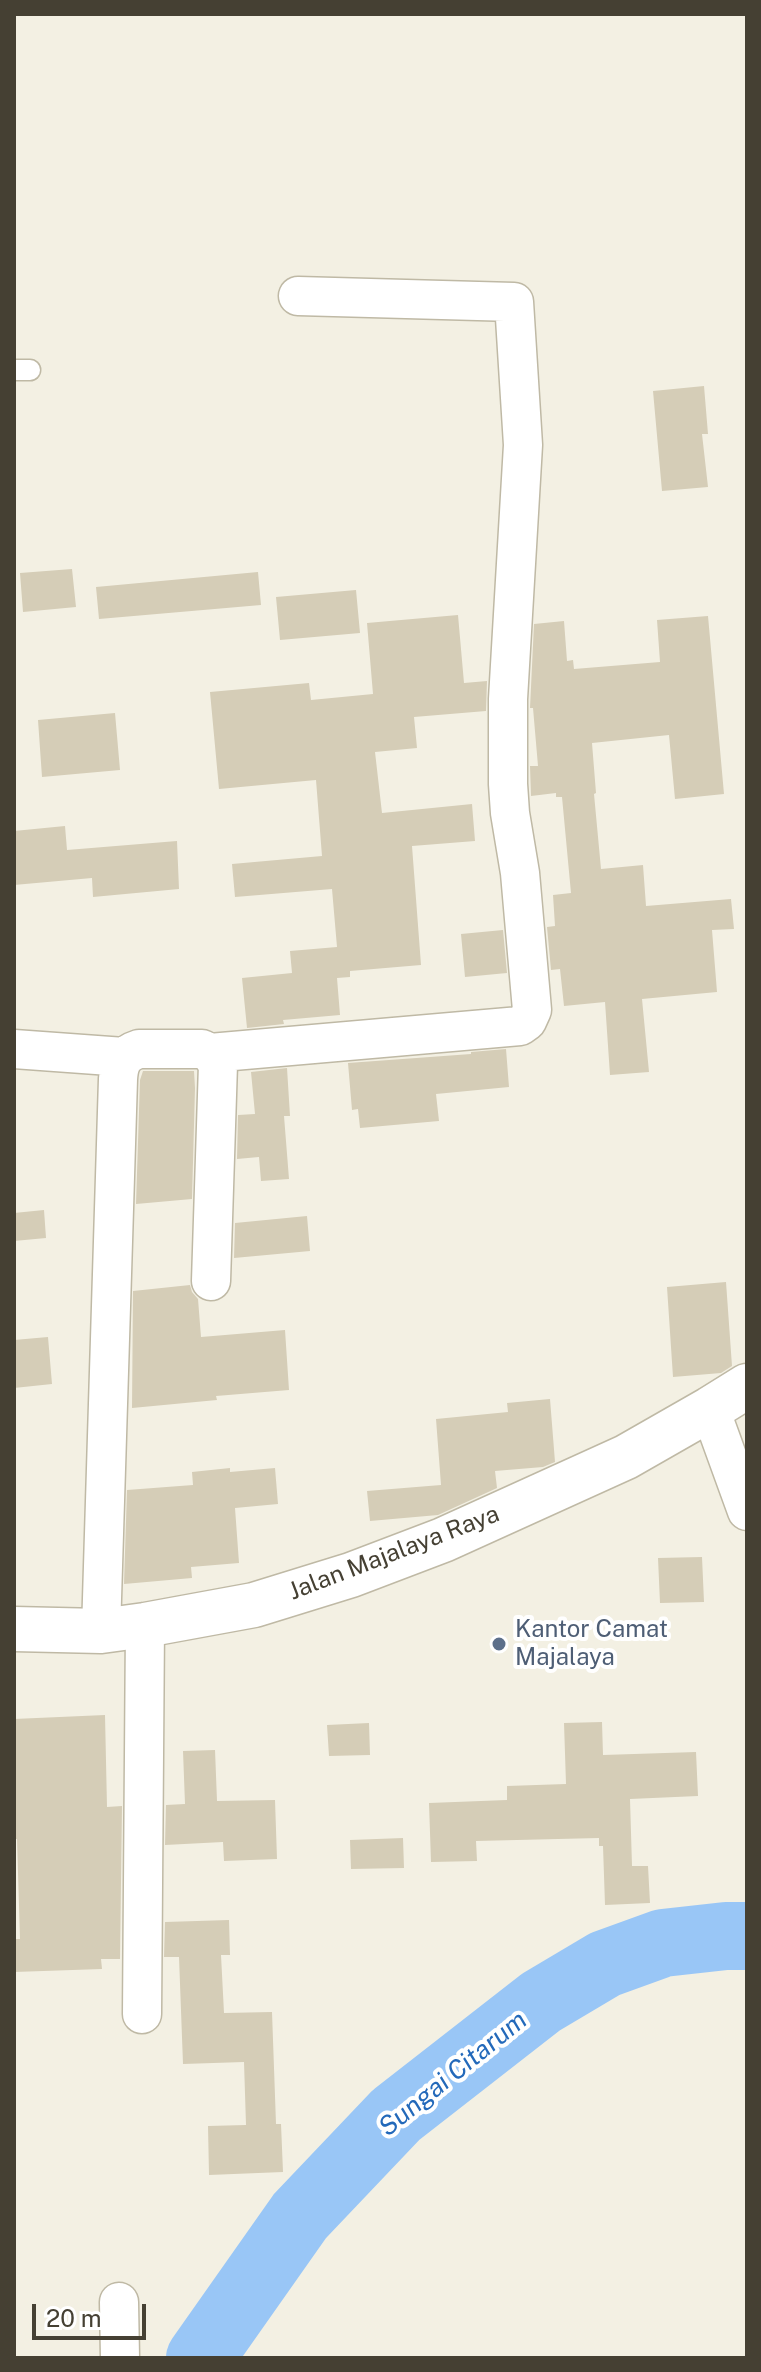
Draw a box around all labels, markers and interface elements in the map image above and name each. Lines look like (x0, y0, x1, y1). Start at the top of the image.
street label: Jalan Majalaya Raya (285, 1500, 503, 1606)
place label: Kantor Camat Majalaya (515, 1616, 668, 1672)
marker: Kantor Camat Majalaya (490, 1635, 508, 1653)
water label: Sungai Citarum (373, 2005, 533, 2143)
scale bar (36, 2288, 150, 2338)
text: 20 m (46, 2304, 102, 2332)

